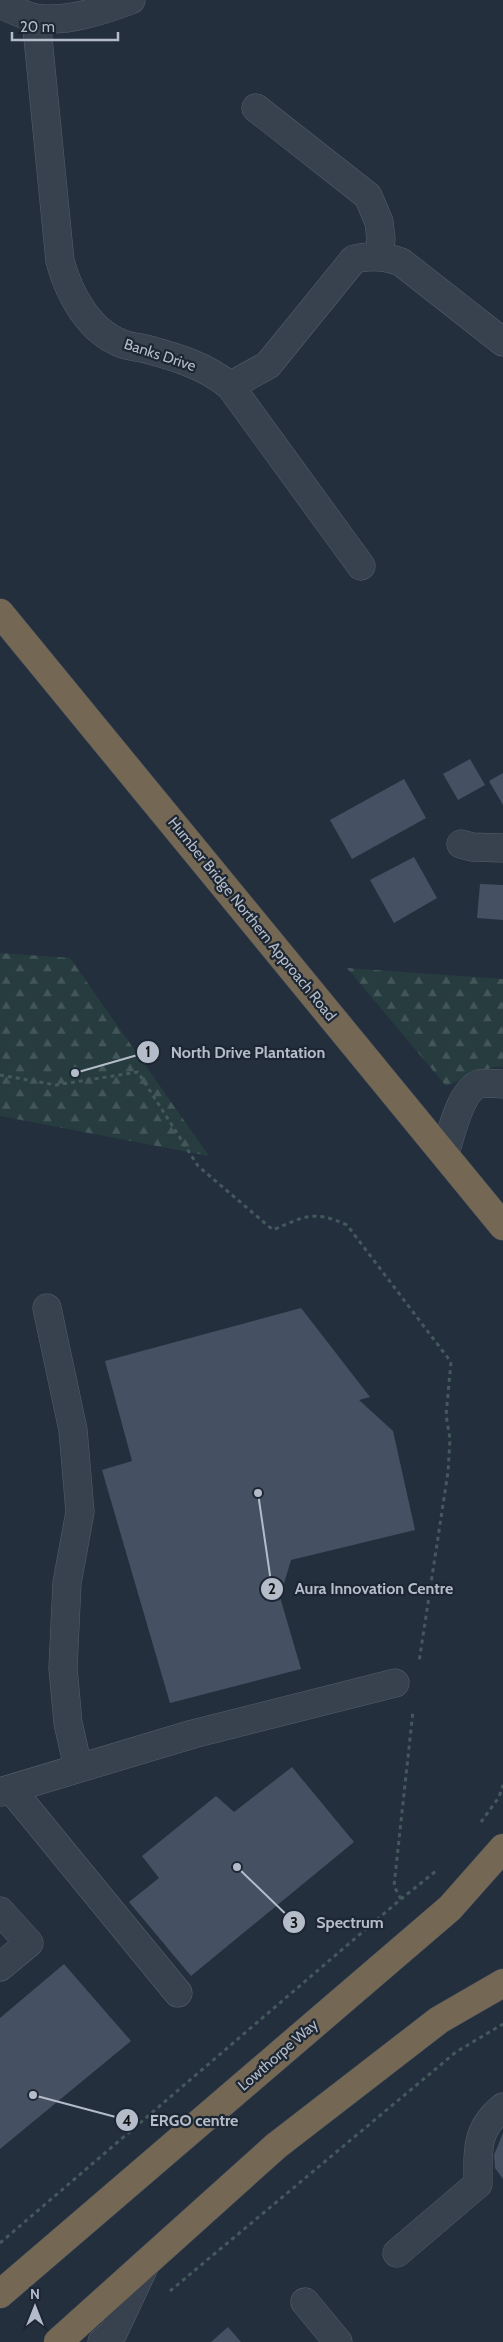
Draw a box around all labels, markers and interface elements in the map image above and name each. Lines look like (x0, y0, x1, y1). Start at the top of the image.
scale bar (12, 10, 119, 42)
text: 20 m (20, 18, 55, 36)
street label: Banks Drive (122, 335, 199, 375)
street label: Humber Bridge Northern Approach Road (164, 814, 340, 1024)
callout: North Drive Plantation (135, 1036, 335, 1067)
text: 1 (145, 1043, 151, 1061)
text: North Drive Plantation (171, 1043, 325, 1062)
callout: Aura Innovation Centre (260, 1573, 463, 1604)
text: Aura Innovation Centre (295, 1579, 453, 1598)
text: 2 (268, 1580, 276, 1598)
callout: Spectrum (282, 1907, 394, 1938)
text: Spectrum (316, 1913, 384, 1932)
text: 3 (290, 1914, 298, 1932)
street label: Lowthorpe Way (234, 2015, 322, 2095)
callout: ERGO centre (114, 2105, 248, 2136)
text: ERGO centre (150, 2111, 238, 2130)
text: 4 (122, 2112, 132, 2130)
north arrow (10, 2282, 60, 2332)
text: N (30, 2285, 40, 2303)

